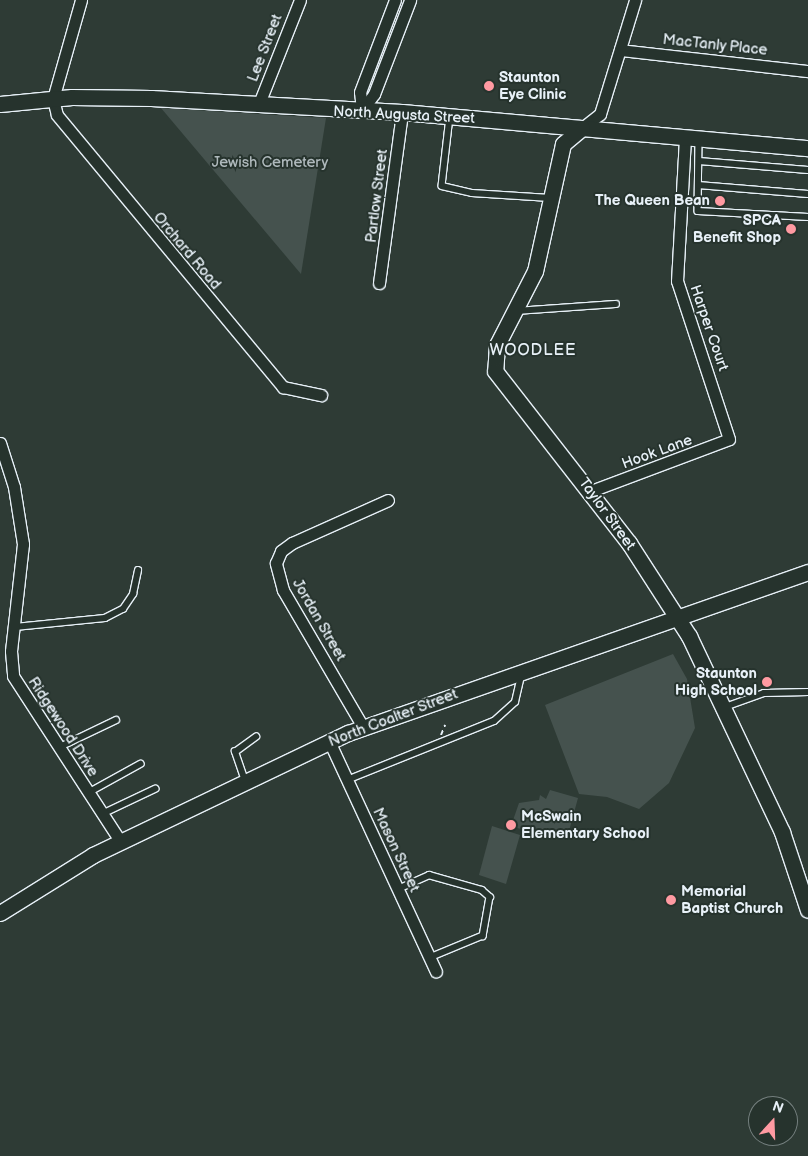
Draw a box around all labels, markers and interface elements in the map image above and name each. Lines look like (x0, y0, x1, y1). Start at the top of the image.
street label: Lee Street (244, 12, 286, 84)
street label: MacTanly Place (661, 31, 769, 59)
place label: Staunton Eye Clinic (499, 68, 566, 103)
marker: Staunton Eye Clinic (483, 80, 495, 92)
street label: North Augusta Street (333, 102, 475, 128)
street label: Partlow Street (362, 148, 392, 244)
park label: Jewish Cemetery (212, 154, 328, 172)
place label: The Queen Bean (595, 192, 710, 210)
marker: The Queen Bean (714, 195, 726, 207)
street label: Orchard Road (149, 209, 225, 293)
place label: SPCA Benefit Shop (693, 211, 781, 246)
marker: SPCA Benefit Shop (785, 223, 797, 235)
street label: Harper Court (686, 283, 732, 373)
district label: WOODLEE (489, 341, 577, 361)
street label: Hook Lane (619, 431, 695, 473)
street label: Taylor Street (575, 474, 639, 554)
street label: Jordan Street (288, 576, 350, 664)
place label: Staunton High School (675, 664, 757, 699)
street label: Ridgewood Drive (24, 674, 102, 780)
marker: Staunton High School (761, 676, 773, 688)
street label: North Coalter Street (326, 685, 460, 751)
street label: Mason Street (369, 805, 423, 895)
place label: McSwain Elementary School (521, 807, 650, 842)
marker: McSwain Elementary School (505, 819, 517, 831)
place label: Memorial Baptist Church (681, 882, 783, 917)
marker: Memorial Baptist Church (665, 894, 677, 906)
north arrow (748, 1096, 798, 1146)
text: N (770, 1098, 786, 1117)

